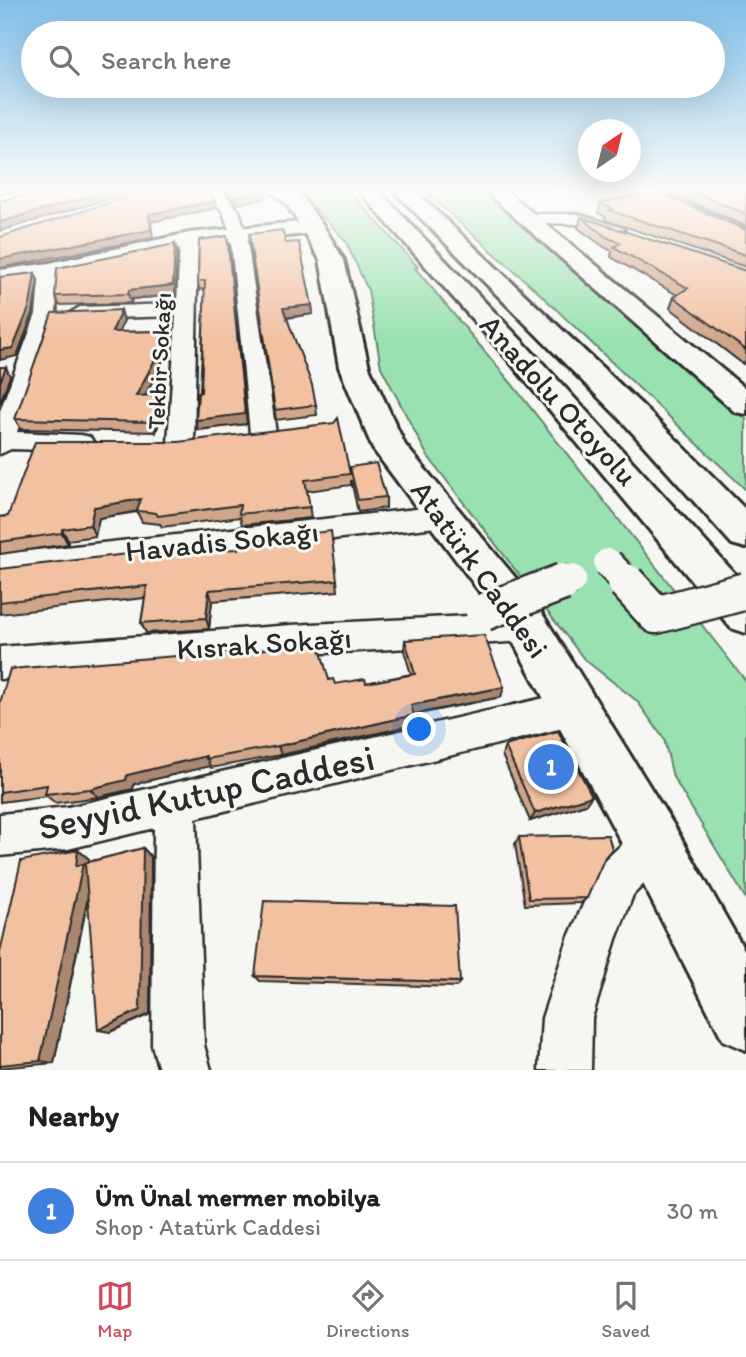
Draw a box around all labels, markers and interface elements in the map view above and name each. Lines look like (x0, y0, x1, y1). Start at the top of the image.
search box (21, 21, 725, 98)
icon: search (45, 41, 83, 79)
text: Search here (101, 44, 231, 76)
north arrow (578, 119, 641, 182)
street label: Tekbir Sokağı (141, 292, 177, 430)
street label: Anadolu Otoyolu (472, 307, 646, 494)
street label: Atatürk Caddesi (403, 473, 557, 665)
street label: Havadis Sokağı (123, 512, 321, 570)
street label: Kısrak Sokağı (175, 618, 353, 668)
your location (402, 712, 436, 746)
street label: Seyyid Kutup Caddesi (34, 735, 378, 849)
pin: 1 (528, 741, 574, 793)
text: Nearby (28, 1097, 119, 1134)
text: Üm Ünal mermer mobilya (95, 1181, 380, 1213)
text: 1 (46, 1197, 56, 1225)
text: 30 m (667, 1197, 718, 1225)
text: Shop · Atatürk Caddesi (95, 1213, 321, 1241)
tab: Map (96, 1277, 134, 1342)
tab: Directions (326, 1277, 410, 1342)
tab: Saved (602, 1277, 650, 1342)

